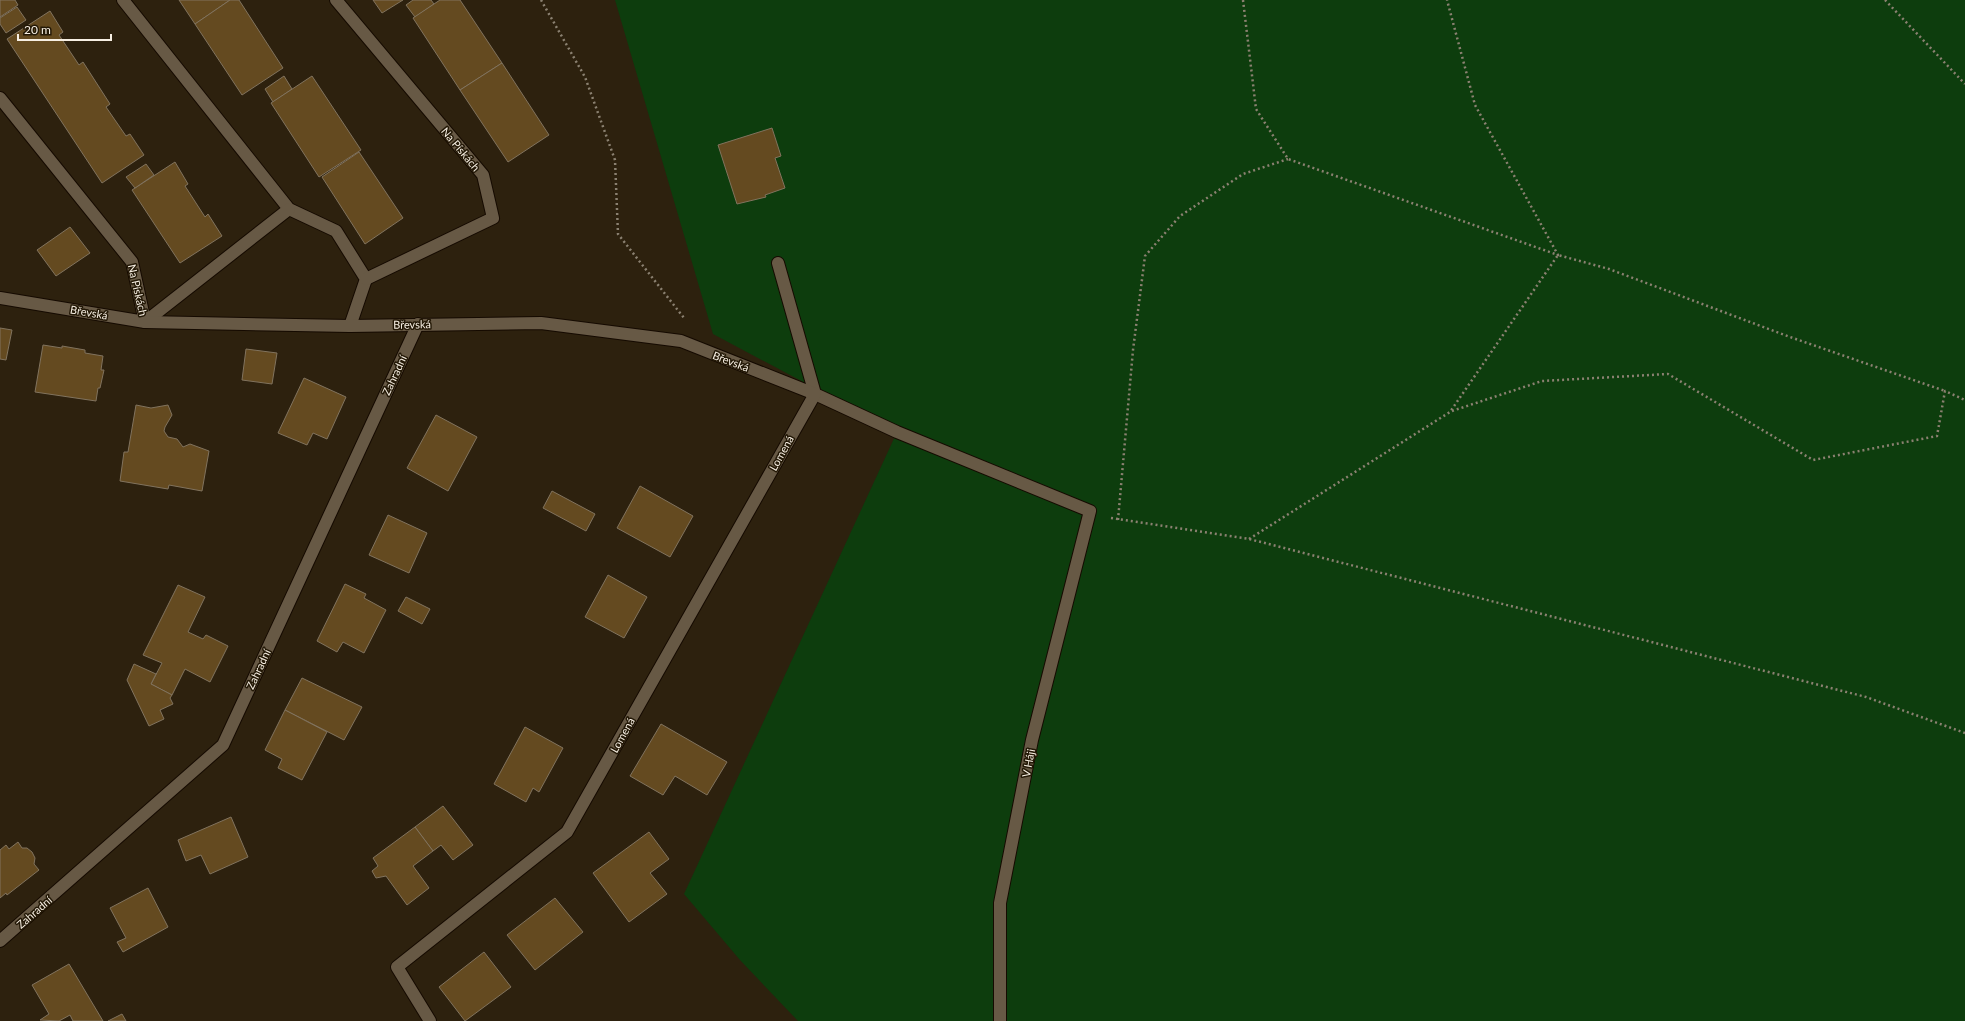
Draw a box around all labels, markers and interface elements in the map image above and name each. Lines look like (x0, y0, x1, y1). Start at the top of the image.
scale bar (18, 16, 111, 42)
text: 20 m (24, 22, 51, 37)
street label: Na Pískách (439, 125, 483, 173)
street label: Na Pískách (126, 263, 150, 317)
street label: Břevská (69, 302, 109, 322)
street label: Břevská (393, 317, 431, 331)
street label: Břevská (711, 348, 751, 374)
street label: Zahradní (379, 353, 409, 397)
street label: Lomená (766, 433, 796, 473)
street label: Zahradní (243, 647, 273, 691)
street label: Lomená (607, 715, 637, 755)
street label: V Háji (1019, 747, 1037, 778)
street label: Zahradní (14, 893, 55, 931)

